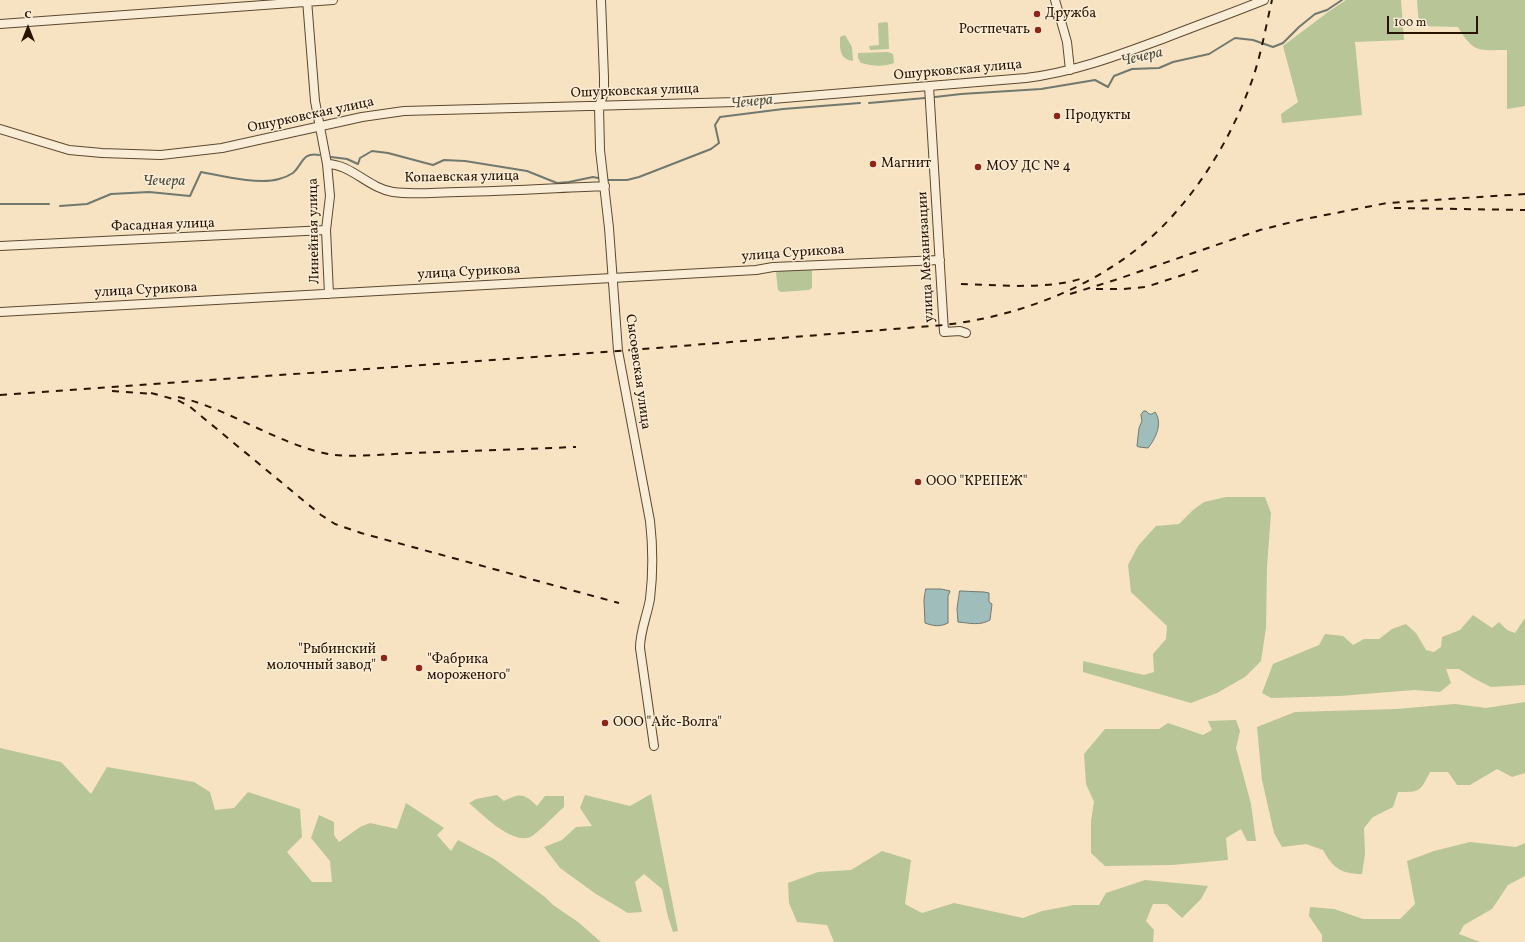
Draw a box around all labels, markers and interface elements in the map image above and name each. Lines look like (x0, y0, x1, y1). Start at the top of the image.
place label: Дружба (1045, 6, 1096, 22)
north arrow (8, 8, 48, 48)
text: С (24, 8, 32, 23)
scale bar (1389, 8, 1480, 34)
marker: Дружба (1032, 9, 1042, 19)
text: 100 m (1394, 15, 1426, 31)
place label: Ростпечать (959, 22, 1030, 38)
marker: Ростпечать (1033, 25, 1043, 35)
water label: Чечера (1119, 44, 1165, 72)
street label: Ошурковская улица (893, 57, 1023, 85)
street label: Ошурковская улица (570, 81, 700, 103)
water label: Чечера (730, 92, 774, 114)
street label: Ошурковская улица (246, 94, 376, 138)
place label: Продукты (1065, 108, 1131, 124)
marker: Продукты (1052, 111, 1062, 121)
place label: Магнит (881, 156, 931, 172)
marker: Магнит (868, 159, 878, 169)
place label: МОУ ДС № 4 (986, 159, 1071, 175)
marker: МОУ ДС № 4 (973, 162, 983, 172)
street label: Копаевская улица (404, 169, 520, 187)
water label: Чечера (143, 173, 185, 191)
street label: Линейная улица (306, 178, 324, 284)
street label: улица Механизации (915, 191, 939, 323)
street label: Фасадная улица (111, 216, 215, 236)
street label: улица Сурикова (741, 242, 845, 266)
street label: улица Сурикова (417, 262, 521, 284)
street label: улица Сурикова (94, 280, 198, 302)
street label: Сысоевская улица (621, 313, 653, 431)
place label: ООО "КРЕПЕЖ" (926, 474, 1028, 490)
marker: ООО "КРЕПЕЖ" (913, 477, 923, 487)
place label: "Рыбинский молочный завод" (267, 642, 376, 674)
place label: "Фабрика мороженого" (427, 652, 510, 684)
marker: "Рыбинский молочный завод" (379, 653, 389, 663)
marker: "Фабрика мороженого" (414, 663, 424, 673)
place label: ООО "Айс-Волга" (613, 715, 722, 731)
marker: ООО "Айс-Волга" (600, 718, 610, 728)

